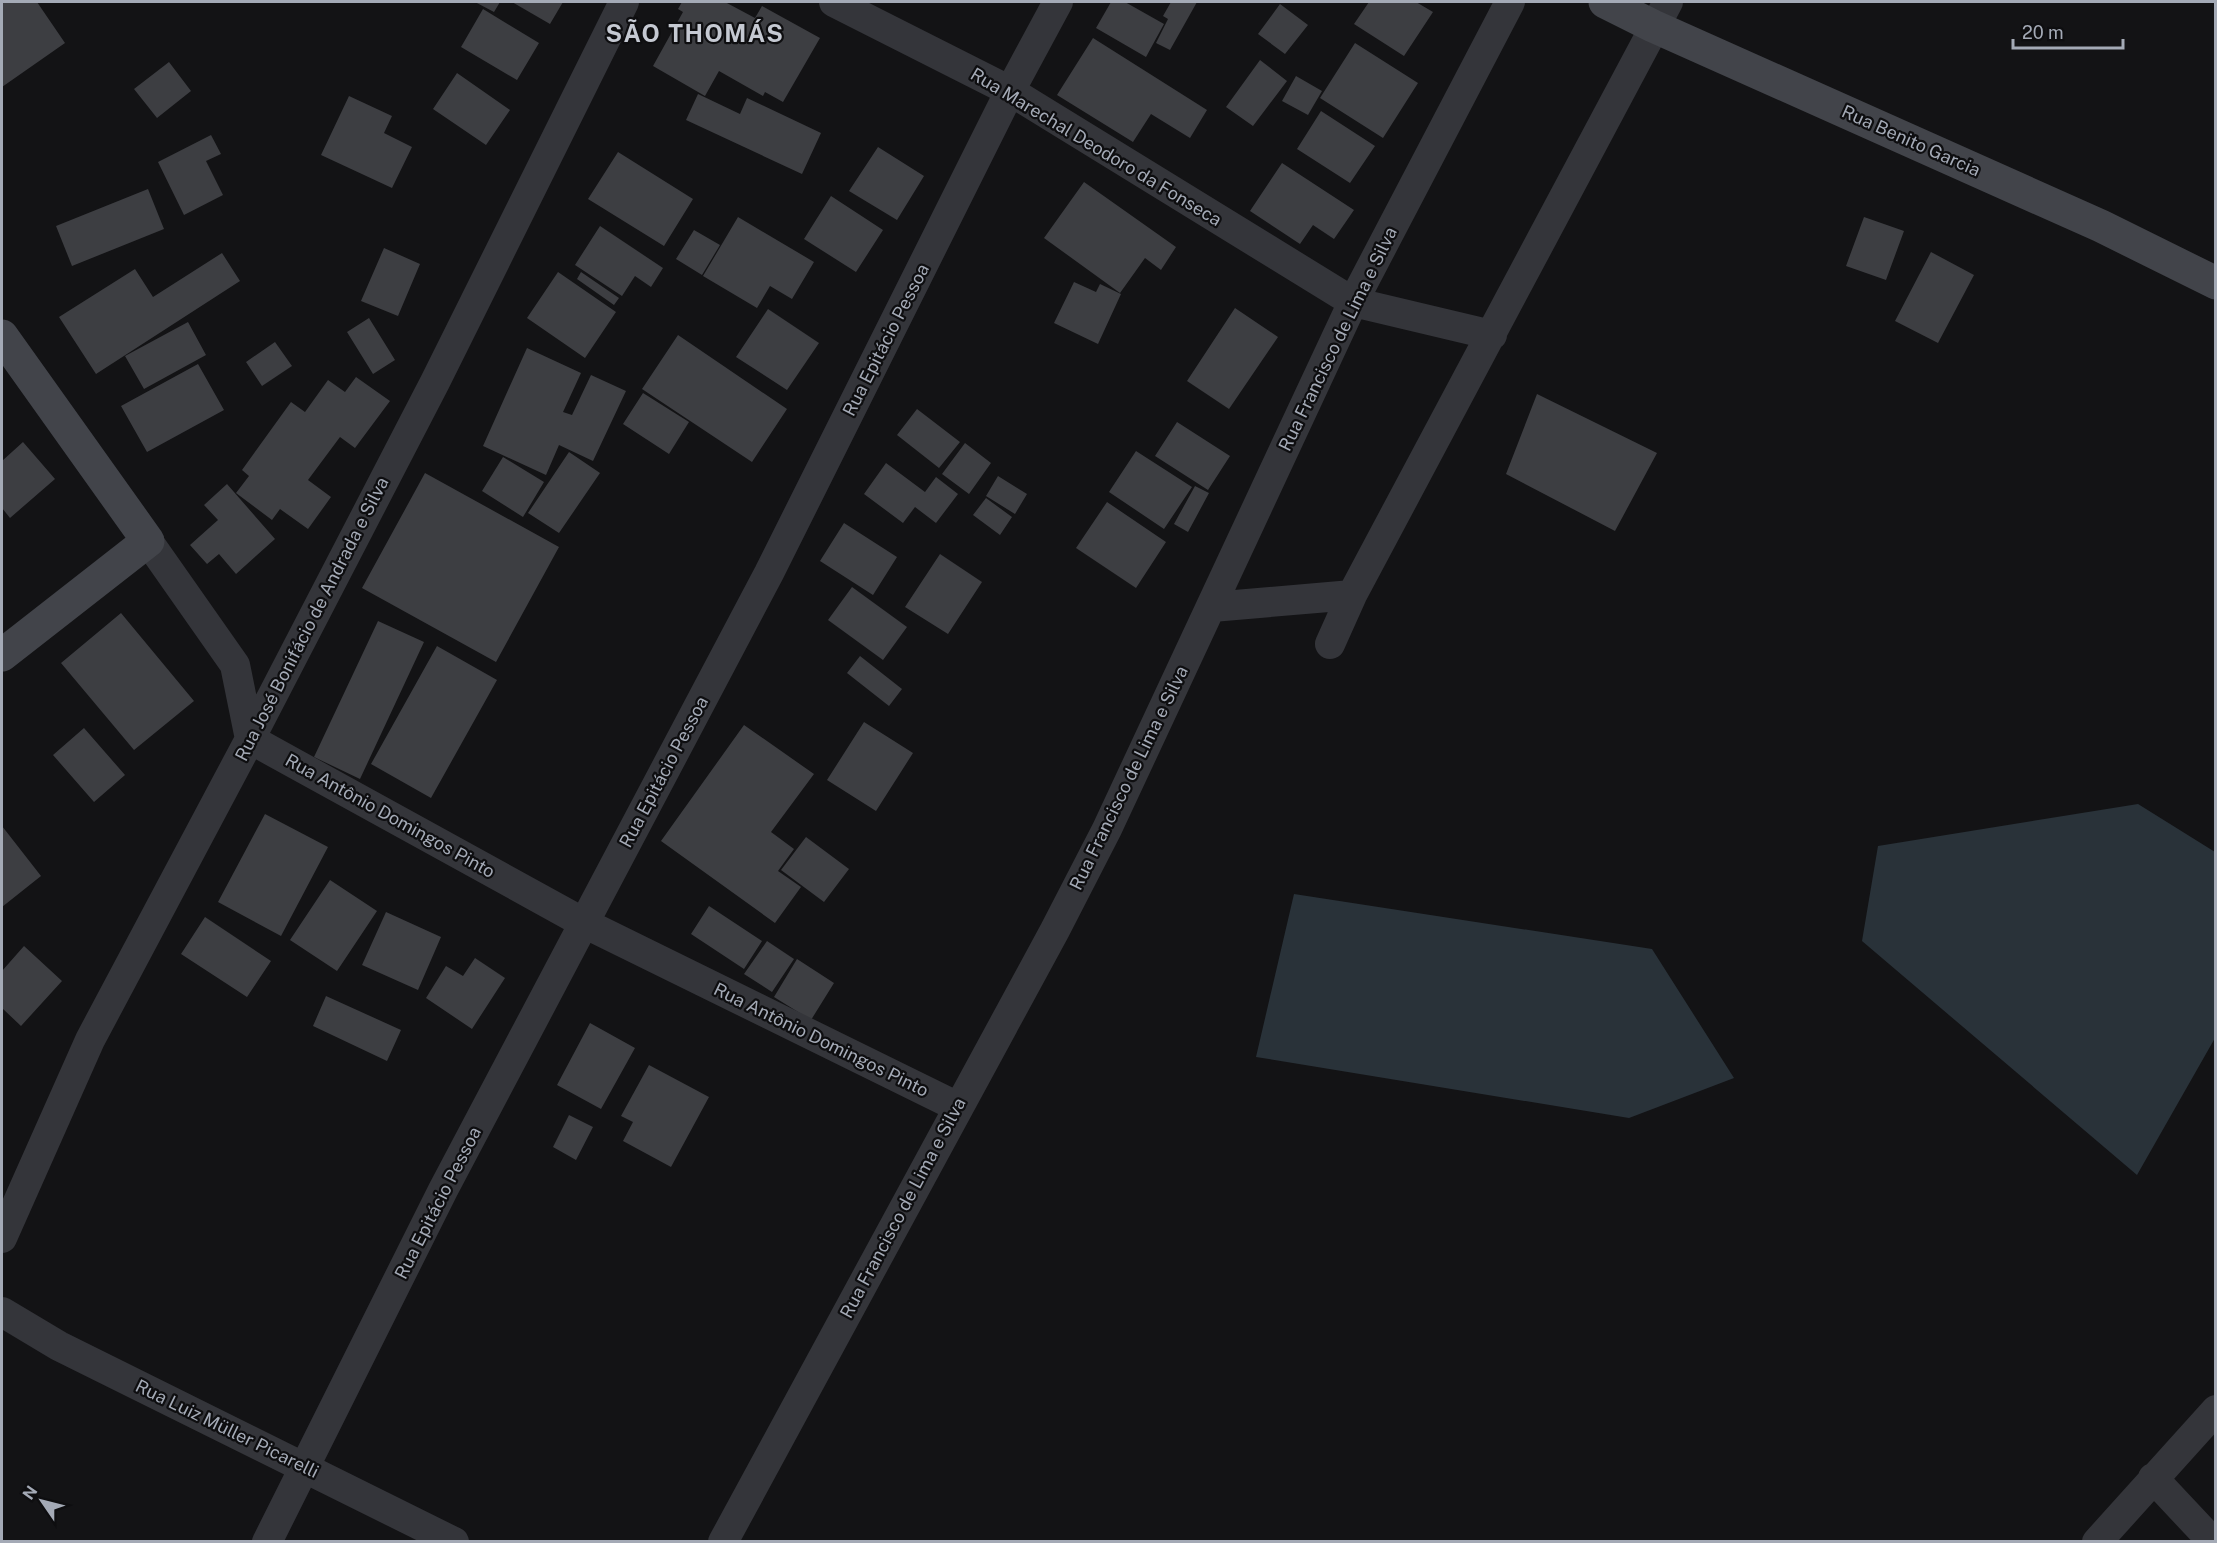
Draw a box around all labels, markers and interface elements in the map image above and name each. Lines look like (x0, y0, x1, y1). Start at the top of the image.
scale bar (2013, 12, 2122, 50)
district label: SÃO THOMÁS (606, 18, 784, 47)
text: 20 m (2022, 22, 2064, 43)
street label: Rua Marechal Deodoro da Fonseca (967, 63, 1226, 230)
street label: Rua Benito Garcia (1839, 101, 1984, 180)
street label: Rua Francisco de Lima e Silva (1274, 223, 1401, 454)
street label: Rua Epitácio Pessoa (838, 260, 933, 419)
street label: Rua José Bonifácio de Andrada e Silva (231, 473, 393, 764)
street label: Rua Francisco de Lima e Silva (1065, 662, 1192, 893)
street label: Rua Epitácio Pessoa (615, 693, 712, 851)
street label: Rua Antônio Domingos Pinto (282, 749, 499, 882)
street label: Rua Antônio Domingos Pinto (710, 978, 932, 1101)
street label: Rua Francisco de Lima e Silva (835, 1094, 970, 1322)
street label: Rua Epitácio Pessoa (390, 1123, 485, 1282)
street label: Rua Luiz Müller Picarelli (132, 1375, 322, 1482)
north arrow (12, 1471, 72, 1531)
text: N (19, 1482, 41, 1503)

